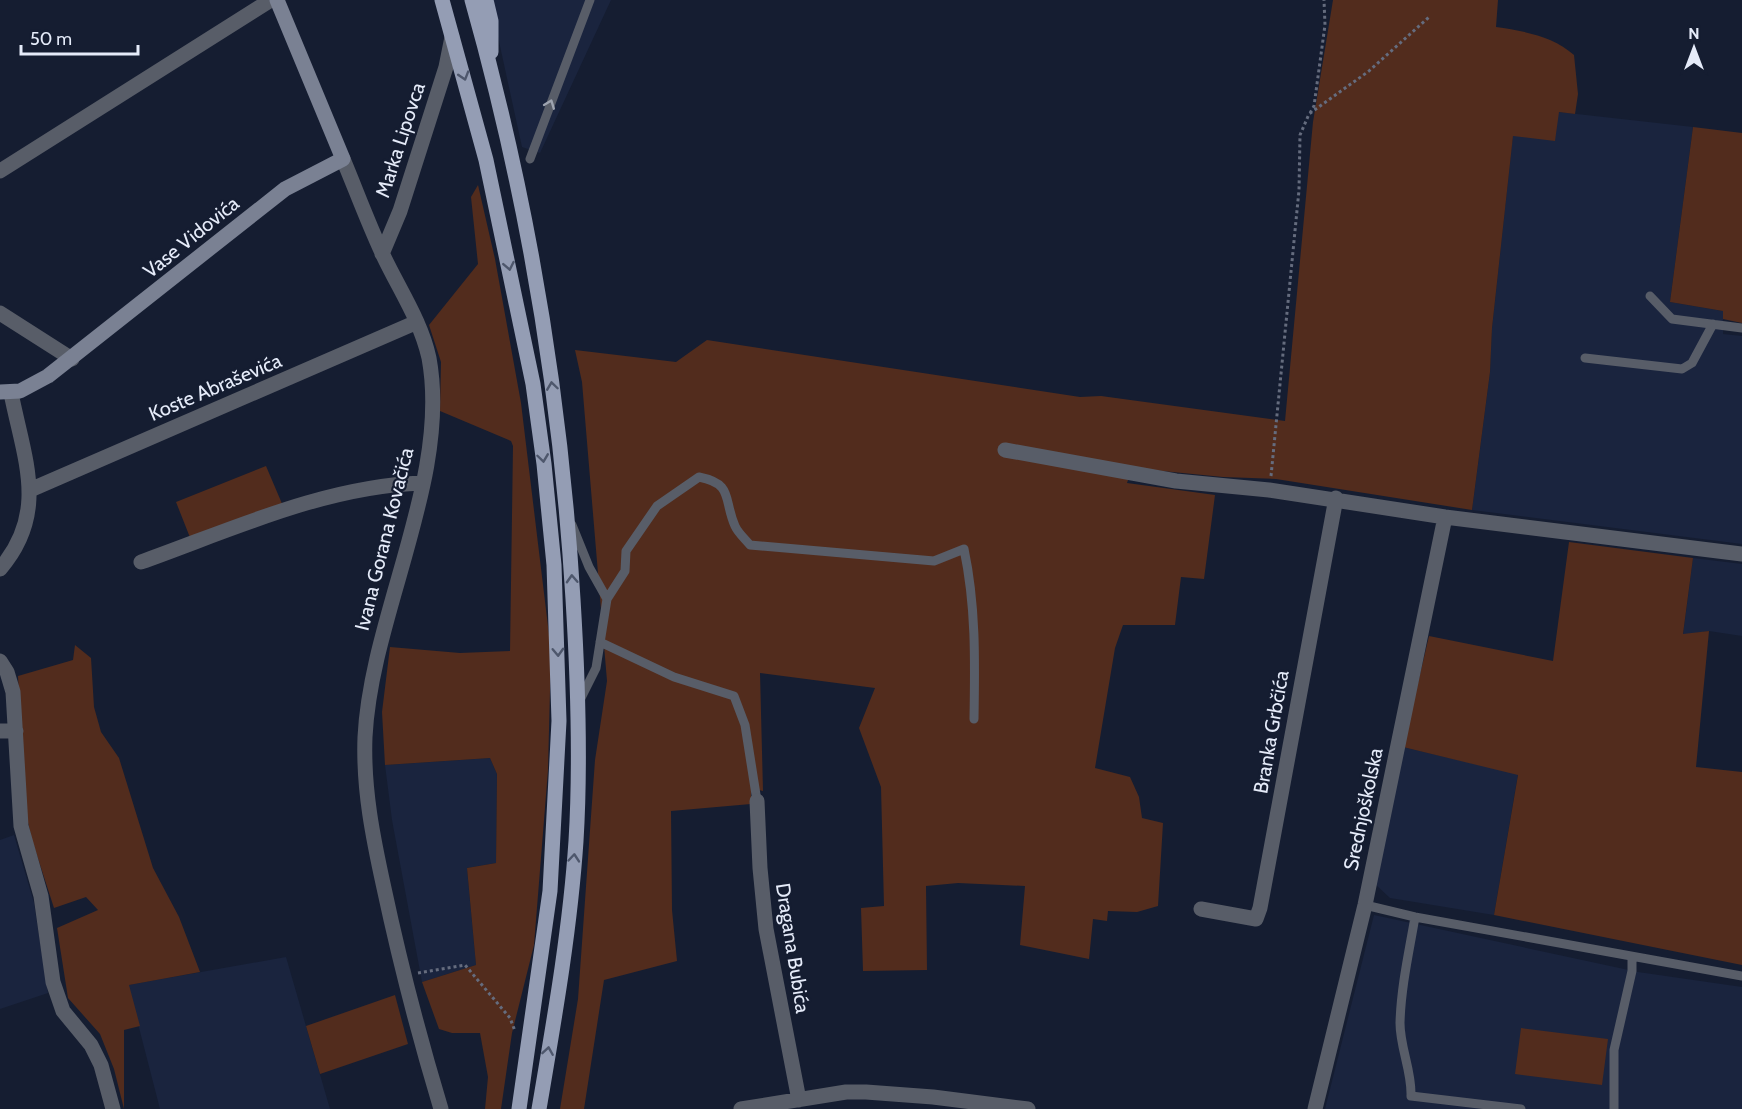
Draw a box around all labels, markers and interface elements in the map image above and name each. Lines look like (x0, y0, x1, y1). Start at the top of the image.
scale bar (21, 18, 138, 56)
north arrow (1664, 18, 1724, 78)
text: N (1688, 24, 1700, 43)
text: 50 m (30, 28, 72, 50)
one-way arrow (457, 71, 469, 81)
street label: Marka Lipovca (370, 79, 430, 201)
one-way arrow (543, 99, 555, 110)
street label: Vase Vidovića (138, 191, 244, 283)
one-way arrow (502, 261, 515, 271)
street label: Koste Abraševića (145, 348, 285, 426)
one-way arrow (546, 381, 558, 390)
street label: Ivana Gorana Kovačića (350, 445, 418, 633)
one-way arrow (537, 453, 549, 463)
one-way arrow (566, 575, 579, 584)
one-way arrow (552, 648, 564, 657)
street label: Branka Grbčića (1248, 668, 1294, 795)
street label: Srednjoškolska (1338, 745, 1388, 872)
one-way arrow (568, 854, 581, 863)
street label: Dragana Bubića (771, 881, 815, 1015)
one-way arrow (542, 1047, 554, 1056)

